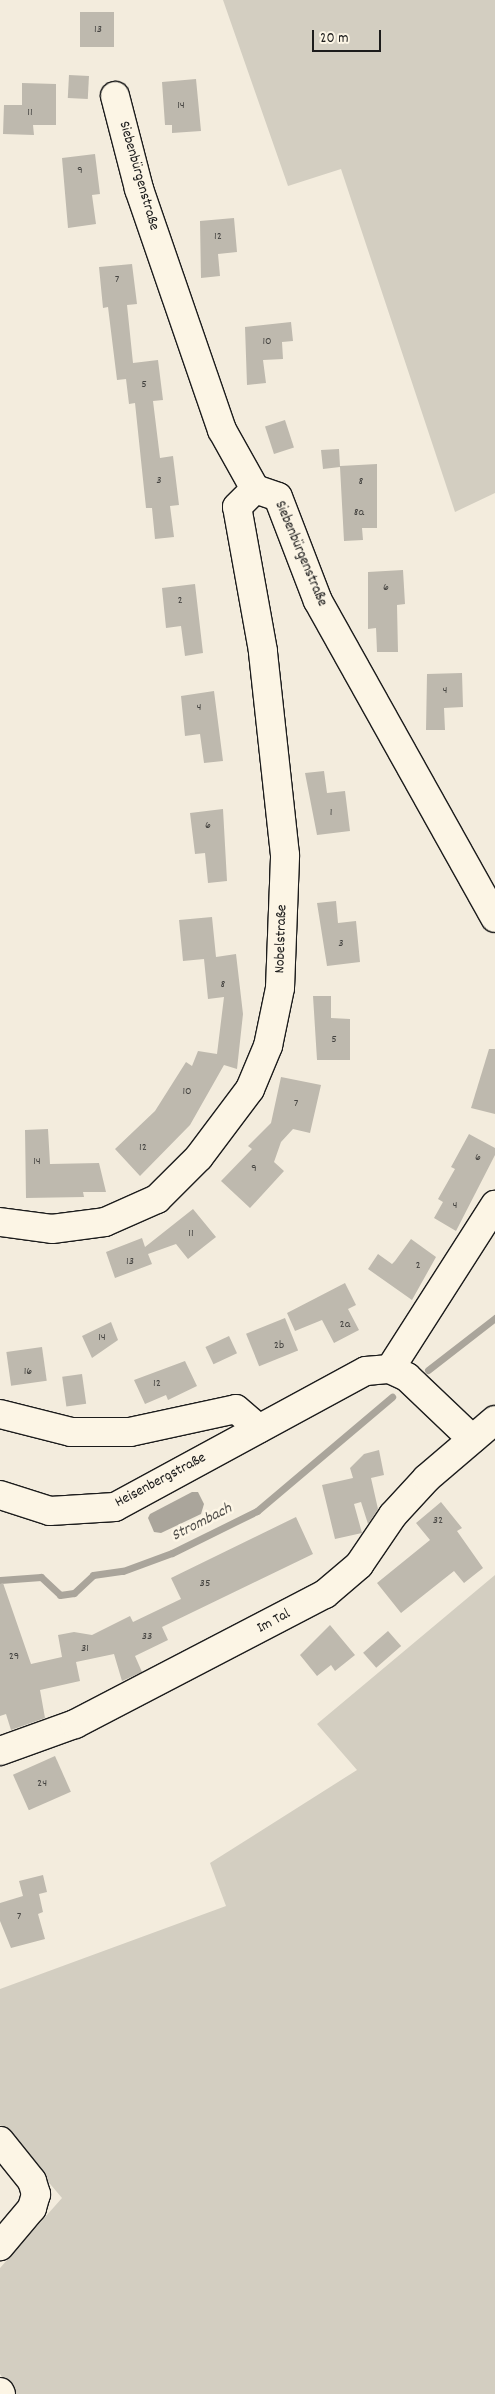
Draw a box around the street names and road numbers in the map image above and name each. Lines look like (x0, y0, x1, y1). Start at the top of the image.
street label: Siebenbürgenstraße (114, 119, 162, 233)
street label: Siebenbürgenstraße (270, 499, 330, 609)
street label: Nobelstraße (272, 904, 292, 974)
street label: Heisenbergstraße (113, 1450, 209, 1512)
street label: Im Tal (254, 1606, 294, 1638)

